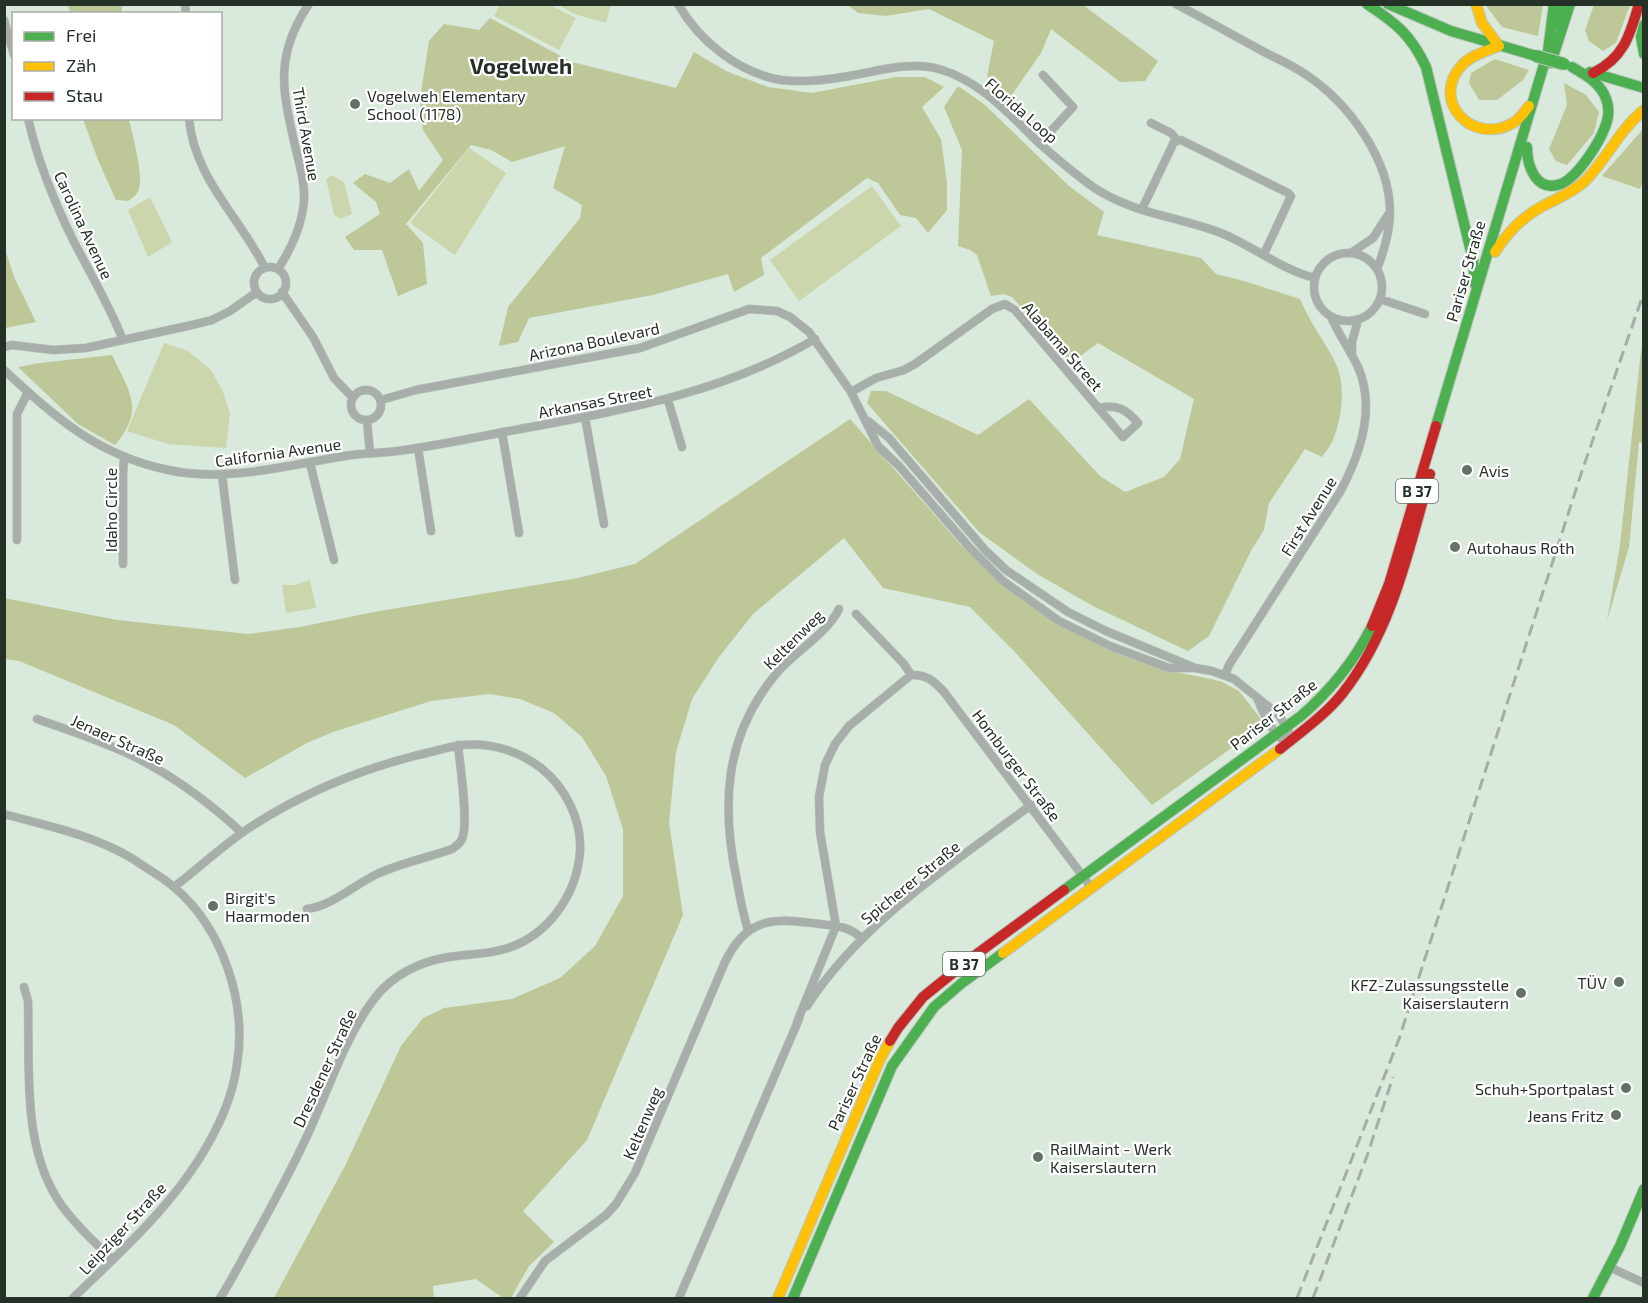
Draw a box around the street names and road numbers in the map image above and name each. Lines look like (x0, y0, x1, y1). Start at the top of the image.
street label: Florida Loop (982, 73, 1062, 147)
street label: Third Avenue (289, 86, 325, 182)
street label: Carolina Avenue (51, 168, 117, 282)
street label: Pariser Straße (1441, 218, 1489, 324)
street label: Alabama Street (1019, 297, 1107, 395)
street label: Arizona Boulevard (527, 318, 661, 364)
street label: Arkansas Street (536, 381, 654, 421)
street label: California Avenue (214, 434, 342, 470)
street label: Idaho Circle (101, 468, 120, 552)
street label: First Avenue (1276, 473, 1340, 559)
road number: B 37 (1396, 479, 1438, 503)
street label: Keltenweg (759, 605, 827, 673)
street label: Pariser Straße (1226, 674, 1320, 754)
street label: Homburger Straße (969, 705, 1065, 825)
street label: Jenaer Straße (68, 710, 168, 768)
street label: Spicherer Straße (857, 836, 963, 928)
road number: B 37 (943, 952, 985, 976)
street label: Dresdener Straße (288, 1006, 360, 1130)
street label: Pariser Straße (823, 1031, 885, 1133)
street label: Keltenweg (618, 1084, 666, 1162)
street label: Leipziger Straße (75, 1178, 169, 1278)

